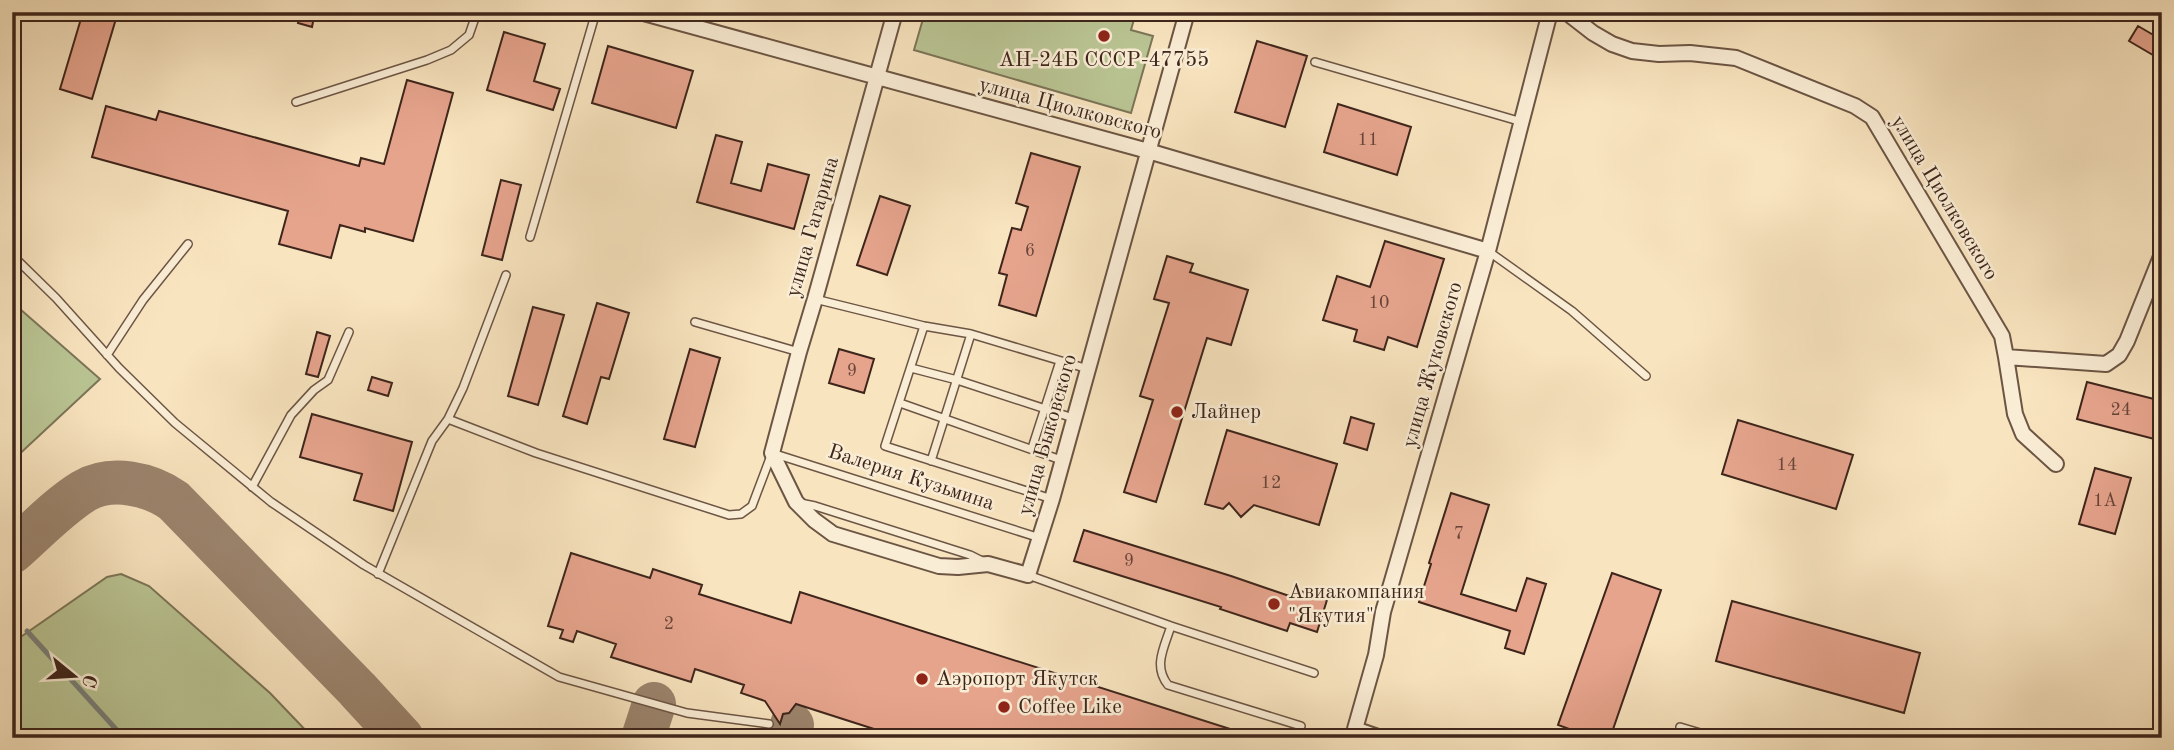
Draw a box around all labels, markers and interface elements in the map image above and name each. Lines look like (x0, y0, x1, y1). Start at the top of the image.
marker: АН-24Б СССР-47755 (1096, 28, 1112, 44)
place label: АН-24Б СССР-47755 (999, 50, 1209, 71)
street label: улица Циолковского (976, 74, 1164, 144)
street label: улица Циолковского (1887, 112, 2001, 284)
house number: 11 (1358, 131, 1378, 149)
street label: улица Гагарина (783, 154, 843, 300)
house number: 6 (1025, 242, 1035, 260)
street label: улица Жуковского (1399, 280, 1467, 450)
house number: 10 (1369, 294, 1389, 312)
street label: улица Быковского (1015, 352, 1081, 518)
house number: 9 (847, 362, 857, 380)
house number: 24 (2111, 401, 2131, 419)
place label: Лайнер (1191, 402, 1261, 423)
marker: Лайнер (1169, 404, 1185, 420)
street label: Валерия Кузьмина (825, 441, 997, 515)
house number: 14 (1777, 456, 1797, 474)
house number: 12 (1261, 474, 1281, 492)
house number: 1А (2093, 492, 2117, 510)
house number: 7 (1454, 525, 1464, 543)
house number: 9 (1124, 552, 1134, 570)
place label: Авиакомпания "Якутия" (1288, 582, 1425, 627)
marker: Авиакомпания "Якутия" (1266, 596, 1282, 612)
house number: 2 (664, 615, 674, 633)
north arrow (38, 642, 108, 712)
place label: Аэропорт Якутск (936, 669, 1099, 690)
marker: Аэропорт Якутск (914, 671, 930, 687)
text: С (77, 672, 99, 689)
place label: Coffee Like (1018, 697, 1122, 718)
marker: Coffee Like (996, 699, 1012, 715)

